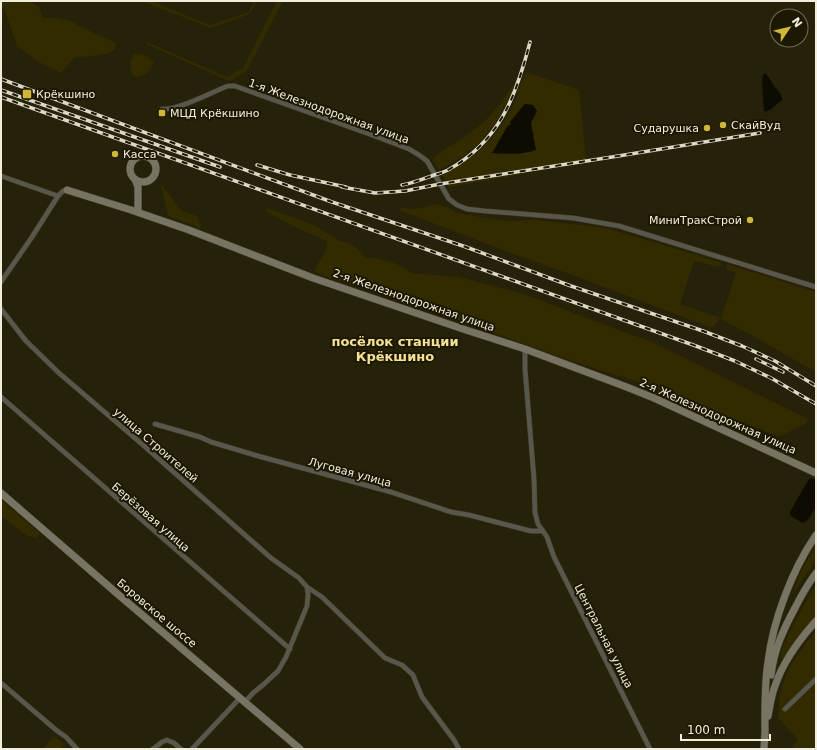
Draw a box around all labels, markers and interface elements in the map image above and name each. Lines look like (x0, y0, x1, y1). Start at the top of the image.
north arrow (769, 8, 809, 48)
text: N (789, 15, 805, 30)
street label: 1-я Железнодорожная улица (247, 76, 411, 147)
marker: Крёкшино (21, 88, 33, 100)
place label: Крёкшино (36, 88, 96, 101)
place label: МЦД Крёкшино (170, 107, 260, 120)
marker: МЦД Крёкшино (157, 108, 167, 118)
place label: СкайВуд (731, 119, 781, 132)
marker: СкайВуд (718, 120, 728, 130)
place label: Сударушка (634, 122, 699, 135)
marker: Сударушка (702, 123, 712, 133)
place label: Касса (123, 148, 156, 161)
marker: Касса (110, 149, 120, 159)
place label: МиниТракСтрой (649, 214, 742, 227)
marker: МиниТракСтрой (745, 215, 755, 225)
street label: 2-я Железнодорожная улица (331, 267, 496, 334)
district label: посёлок станции Крёкшино (331, 334, 459, 364)
street label: 2-я Железнодорожная улица (637, 376, 798, 457)
street label: улица Строителей (111, 405, 201, 486)
street label: Луговая улица (307, 455, 393, 490)
street label: Берёзовая улица (109, 480, 192, 555)
street label: Боровское шоссе (114, 576, 199, 651)
street label: Центральная улица (572, 582, 635, 690)
scale bar (681, 716, 770, 742)
text: 100 m (687, 723, 725, 737)

